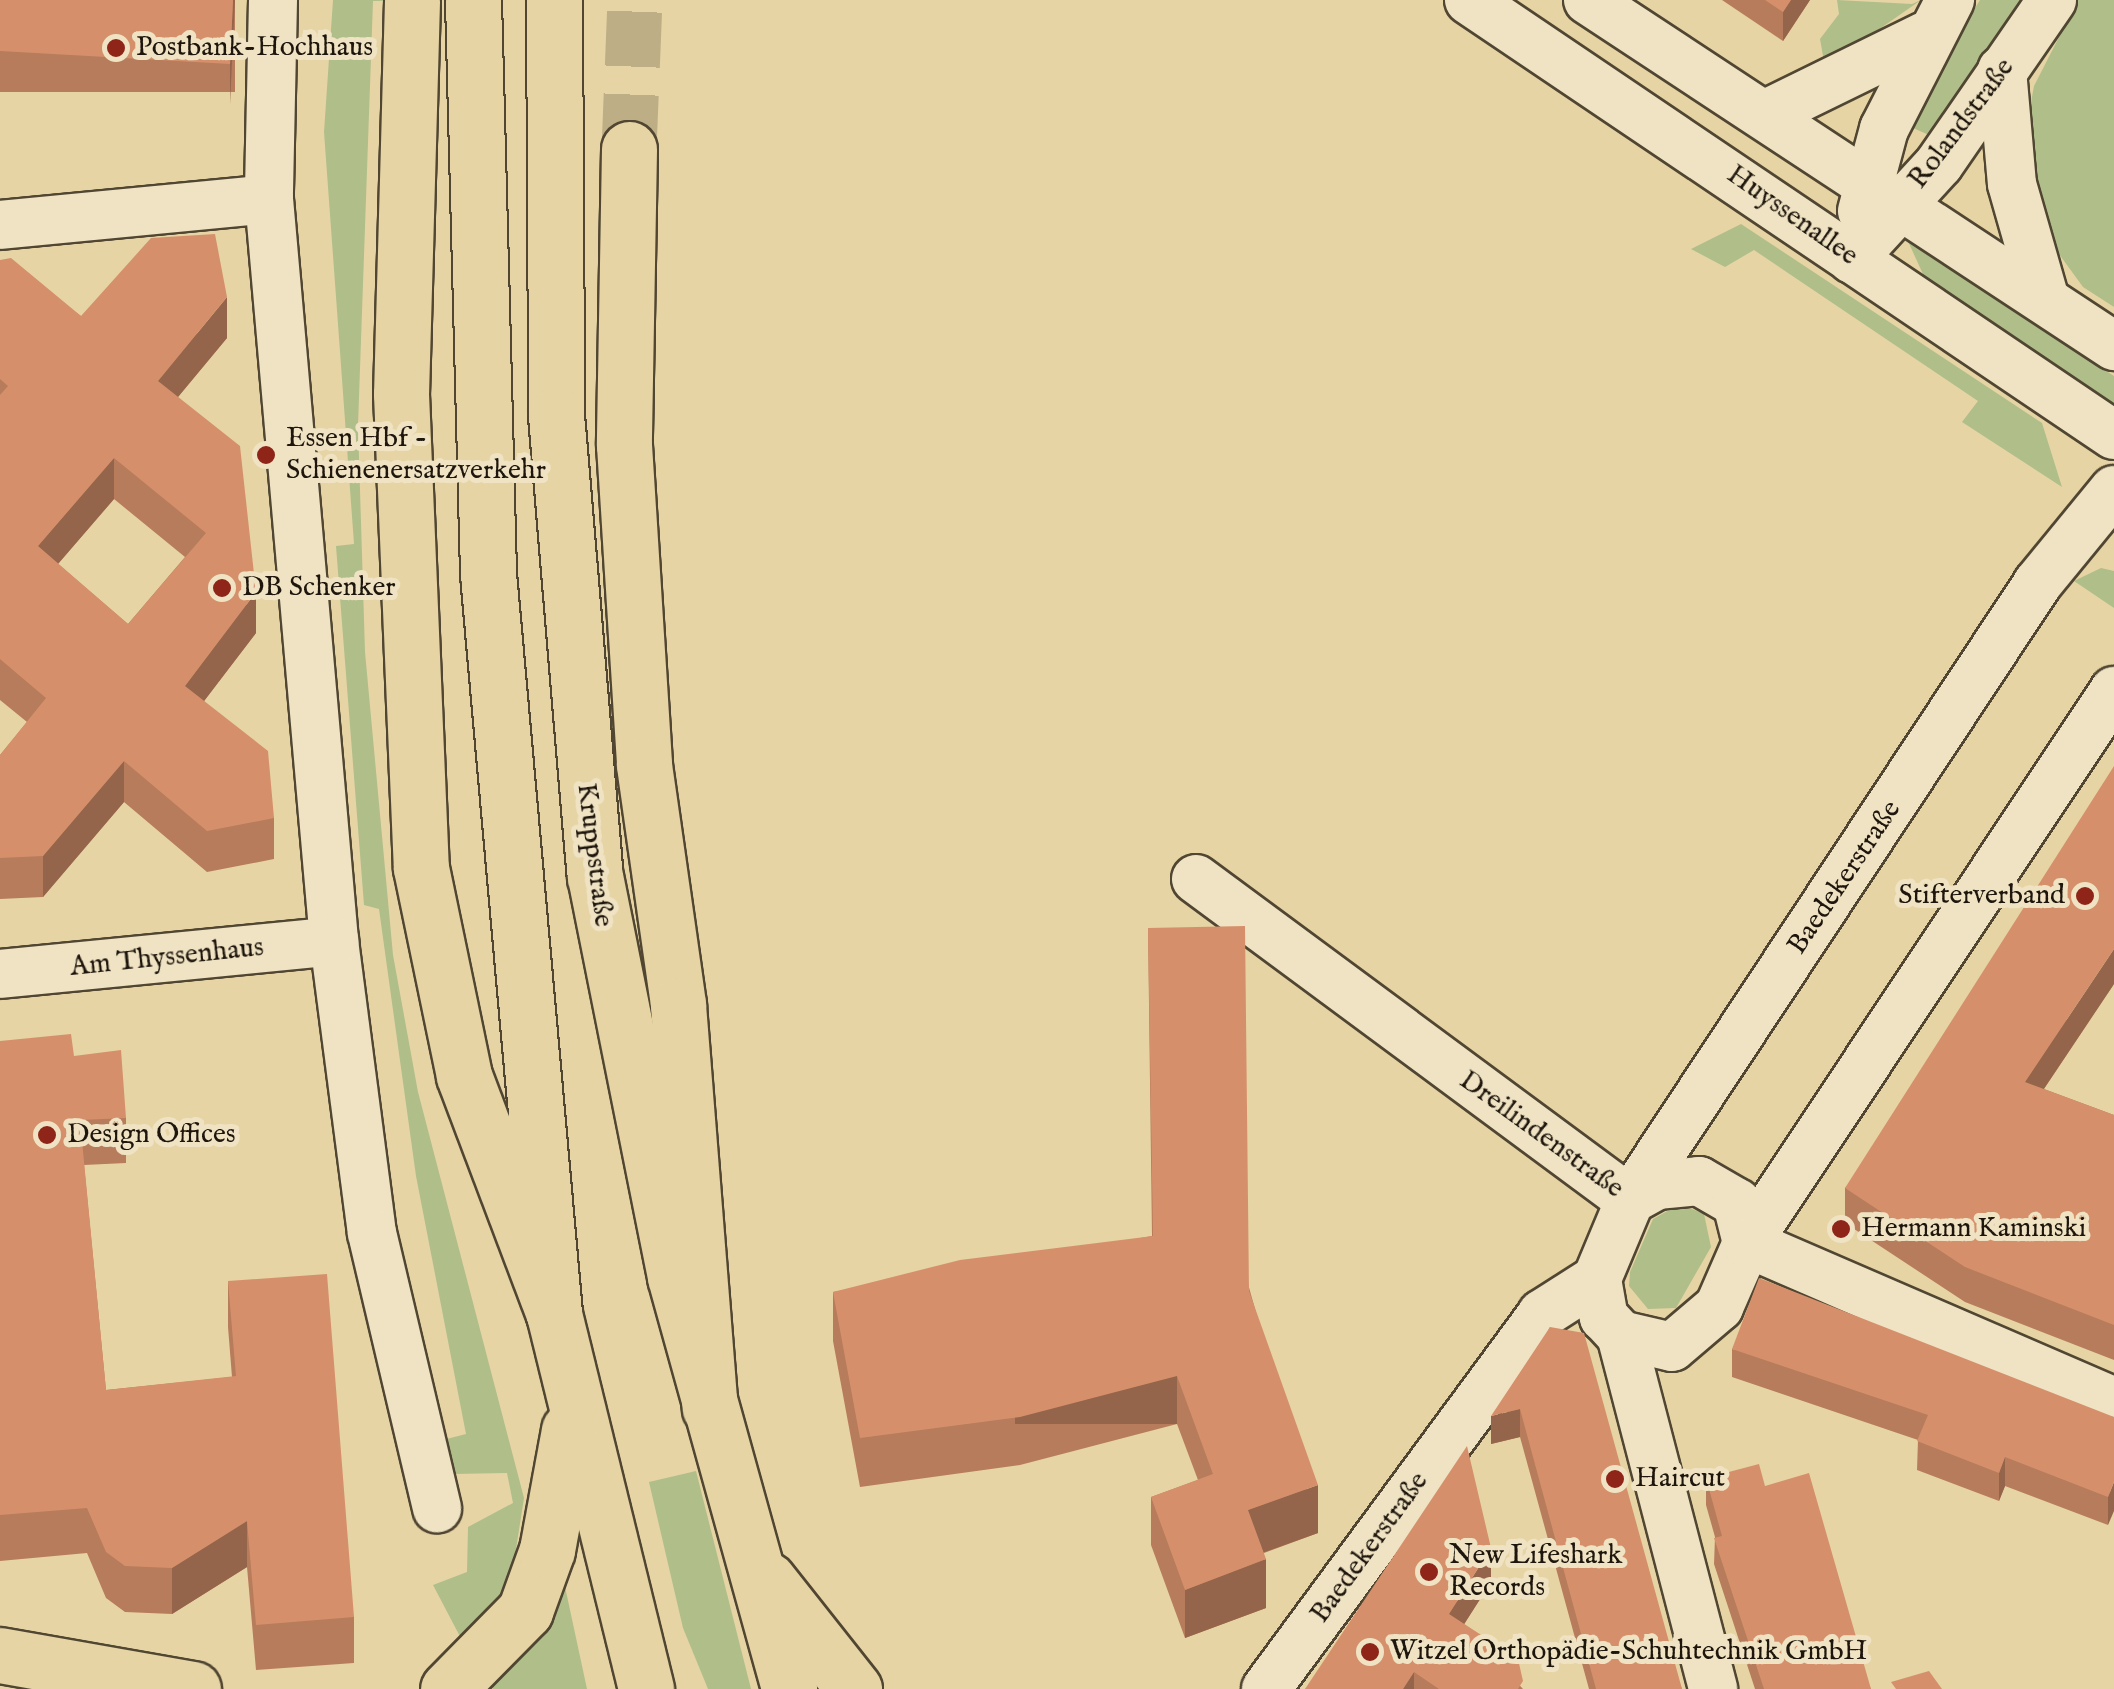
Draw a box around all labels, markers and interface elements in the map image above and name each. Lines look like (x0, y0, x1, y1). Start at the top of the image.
place label: Postbank-Hochhaus (136, 31, 373, 65)
marker: Postbank-Hochhaus (105, 37, 127, 59)
street label: Rolandstraße (1902, 52, 2022, 196)
street label: Huyssenallee (1720, 159, 1864, 273)
place label: Essen Hbf - Schienenersatzverkehr (286, 422, 546, 488)
marker: Essen Hbf - Schienenersatzverkehr (255, 444, 277, 466)
place label: DB Schenker (242, 571, 396, 605)
marker: DB Schenker (211, 577, 233, 599)
street label: Kruppstraße (569, 781, 619, 929)
street label: Baedekerstraße (1781, 795, 1909, 961)
place label: Stifterverband (1898, 879, 2065, 913)
marker: Stifterverband (2074, 885, 2096, 907)
street label: Am Thyssenhaus (69, 931, 265, 985)
street label: Dreilindenstraße (1452, 1064, 1630, 1206)
place label: Design Offices (67, 1118, 236, 1152)
marker: Design Offices (36, 1124, 58, 1146)
place label: Hermann Kaminski (1861, 1212, 2086, 1246)
marker: Hermann Kaminski (1830, 1218, 1852, 1240)
place label: Haircut (1635, 1462, 1725, 1496)
street label: Baedekerstraße (1304, 1466, 1436, 1630)
marker: Haircut (1604, 1468, 1626, 1490)
place label: New Lifeshark Records (1449, 1539, 1622, 1605)
marker: New Lifeshark Records (1418, 1561, 1440, 1583)
place label: Witzel Orthopädie-Schuhtechnik GmbH (1390, 1635, 1867, 1669)
marker: Witzel Orthopädie-Schuhtechnik GmbH (1359, 1641, 1381, 1663)

